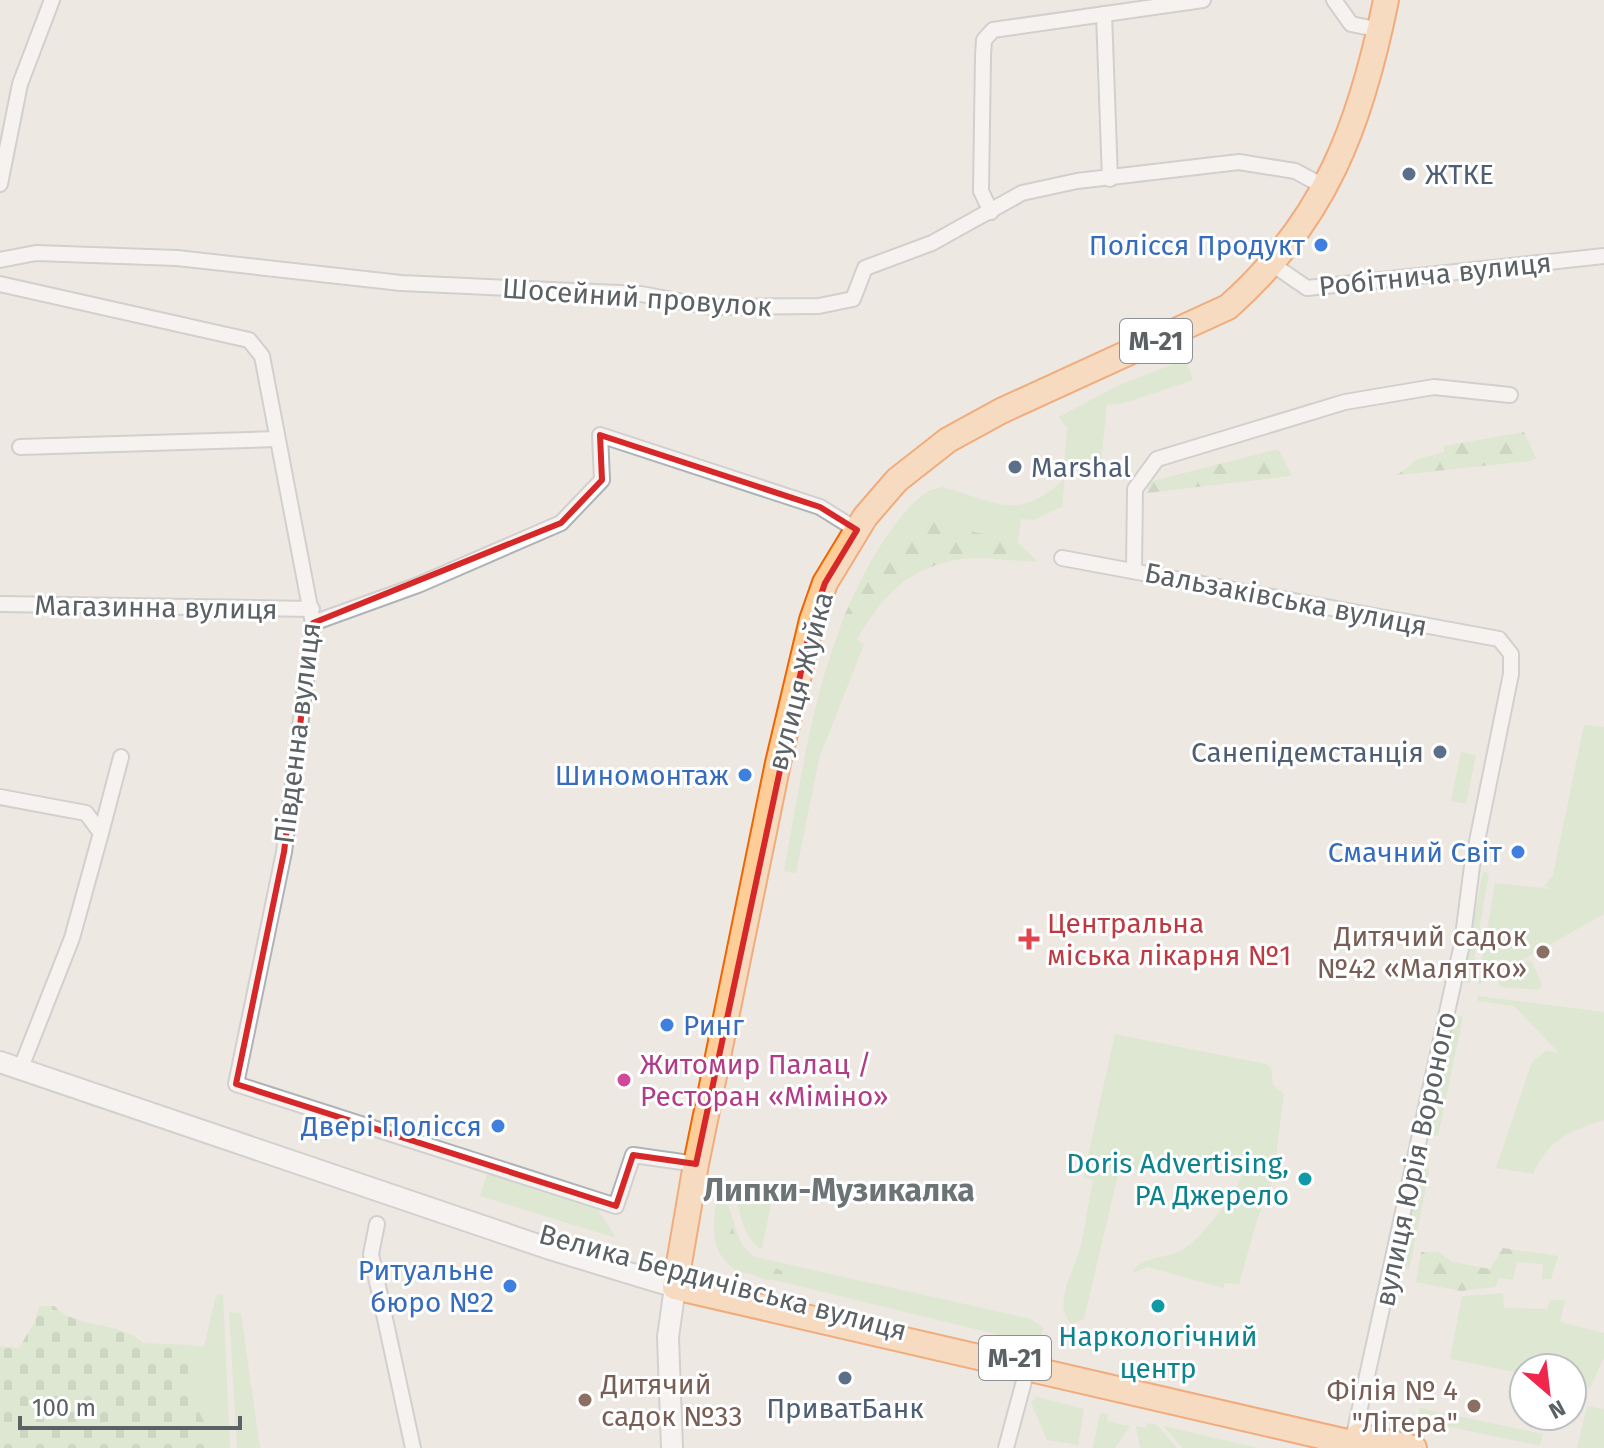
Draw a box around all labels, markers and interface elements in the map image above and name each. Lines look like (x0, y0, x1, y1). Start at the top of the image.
place label: ЖТКЕ (1425, 158, 1494, 191)
marker: ЖТКЕ (1400, 165, 1418, 183)
place label: Полісся Продукт (1089, 229, 1305, 262)
marker: Полісся Продукт (1312, 236, 1330, 254)
street label: Робітнича вулиця (1317, 246, 1553, 303)
street label: Шосейний провулок (501, 272, 773, 323)
road number: М-21 (1120, 319, 1192, 363)
place label: Marshal (1031, 451, 1131, 484)
marker: Marshal (1006, 458, 1024, 476)
street label: Бальзаківська вулиця (1142, 556, 1430, 643)
street label: вулиця Жуйка (761, 588, 840, 774)
street label: Магазинна вулиця (34, 589, 278, 626)
street label: Південна вулиця (268, 621, 327, 846)
place label: Санепідемстанція (1191, 736, 1424, 769)
marker: Санепідемстанція (1431, 743, 1449, 761)
place label: Шиномонтаж (555, 759, 729, 792)
marker: Шиномонтаж (736, 766, 754, 784)
place label: Смачний Світ (1328, 836, 1502, 869)
marker: Смачний Світ (1509, 843, 1527, 861)
place label: Центральна міська лікарня №1 (1047, 907, 1291, 972)
place label: Дитячий садок №42 «Малятко» (1317, 920, 1527, 985)
marker: Центральна міська лікарня №1 (1018, 928, 1040, 950)
marker: Дитячий садок №42 «Малятко» (1534, 943, 1552, 961)
place label: Ринг (683, 1009, 744, 1042)
street label: вулиця Юрія Вороного (1368, 1009, 1463, 1310)
marker: Ринг (658, 1016, 676, 1034)
place label: Житомир Палац / Ресторан «Міміно» (640, 1048, 889, 1113)
marker: Житомир Палац / Ресторан «Міміно» (615, 1071, 633, 1089)
place label: Двері Полісся (300, 1110, 482, 1143)
marker: Двері Полісся (489, 1117, 507, 1135)
place label: Doris Advertising, РА Джерело (1066, 1147, 1289, 1212)
marker: Doris Advertising, РА Джерело (1296, 1170, 1314, 1188)
district label: Липки-Музикалка (703, 1171, 975, 1209)
street label: Велика Бердичівська вулиця (535, 1217, 910, 1347)
place label: Ритуальне бюро №2 (358, 1254, 494, 1319)
marker: Ритуальне бюро №2 (501, 1277, 519, 1295)
marker: Наркологічний центр (1149, 1297, 1167, 1315)
place label: Наркологічний центр (1058, 1320, 1258, 1385)
road number: М-21 (979, 1336, 1051, 1380)
north arrow (1508, 1352, 1588, 1432)
place label: Дитячий садок №33 (600, 1368, 743, 1433)
marker: ПриватБанк (836, 1369, 854, 1387)
place label: Філія № 4 "Літера" (1327, 1374, 1458, 1439)
scale bar (20, 1380, 240, 1430)
marker: Дитячий садок №33 (576, 1391, 594, 1409)
place label: ПриватБанк (766, 1392, 924, 1425)
text: 100 m (32, 1394, 96, 1422)
text: N (1544, 1394, 1570, 1425)
marker: Філія № 4 "Літера" (1465, 1397, 1483, 1415)

